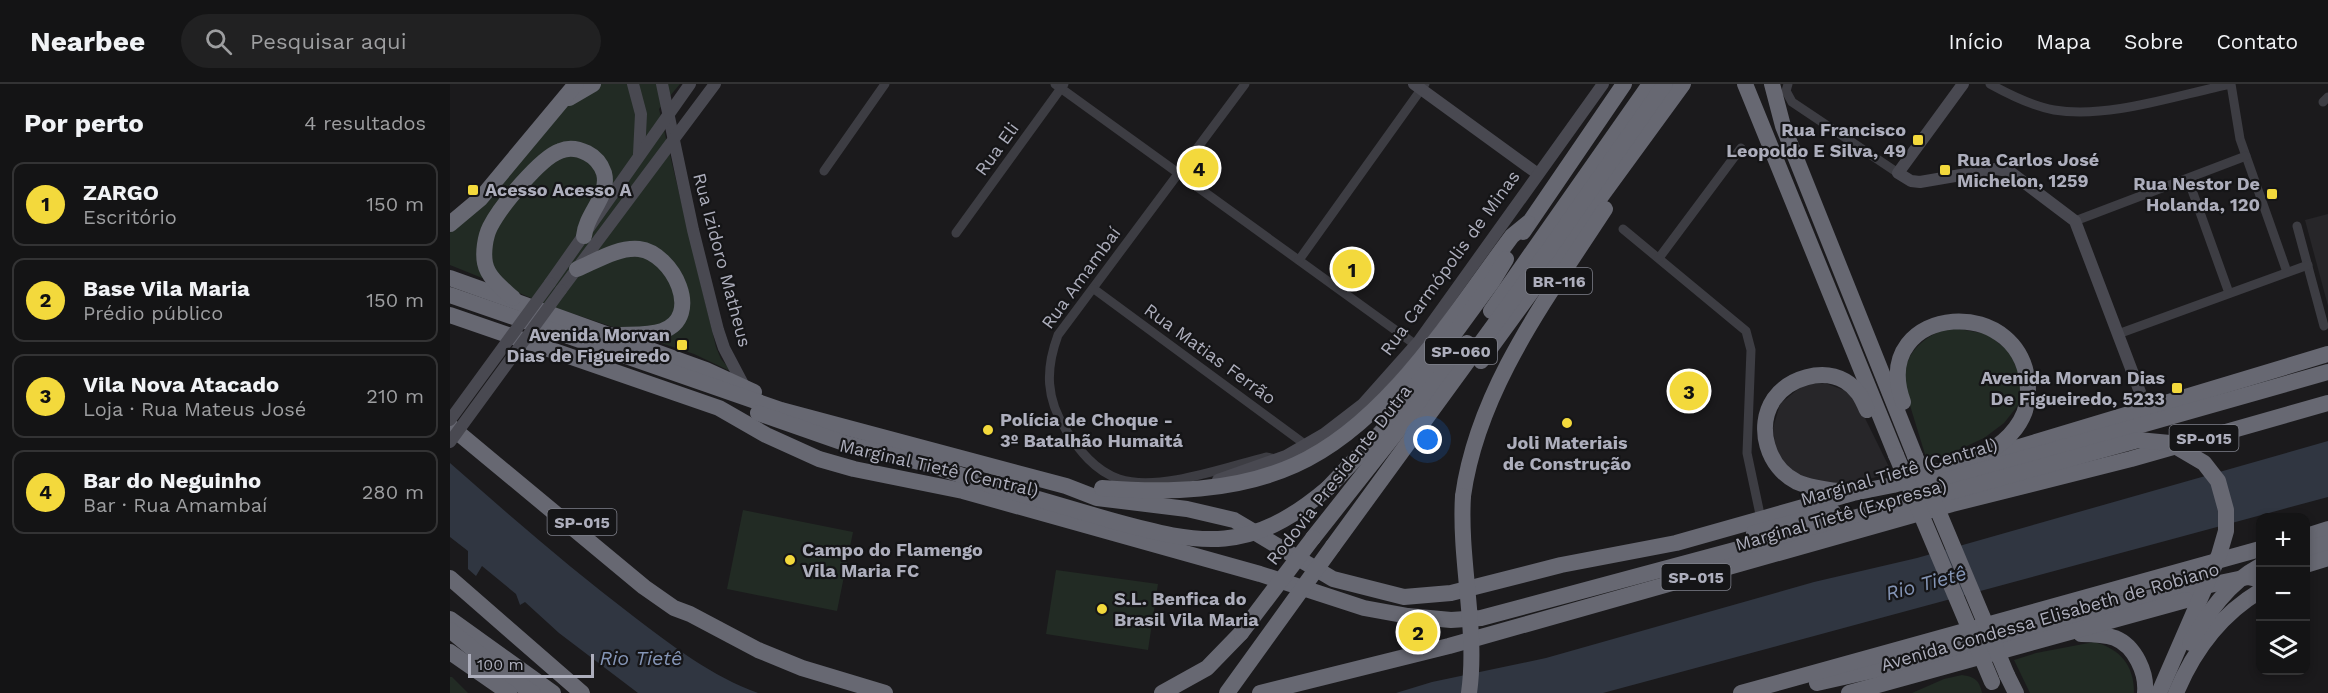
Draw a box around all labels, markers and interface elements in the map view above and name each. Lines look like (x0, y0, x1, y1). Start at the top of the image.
search box (181, 14, 601, 68)
text: Nearbee (30, 25, 145, 58)
icon: search (202, 25, 235, 58)
text: Pesquisar aqui (250, 29, 407, 54)
text: Início (1948, 29, 2003, 54)
text: Mapa (2036, 29, 2091, 54)
text: Sobre (2124, 29, 2183, 54)
text: Contato (2216, 29, 2298, 54)
text: Por perto (24, 108, 144, 138)
text: 4 resultados (304, 111, 426, 135)
street label: Rua Eli (970, 118, 1023, 179)
place label: Rua Francisco Leopoldo E Silva, 49 (1726, 119, 1906, 161)
marker: Rua Francisco Leopoldo E Silva, 49 (1911, 133, 1925, 147)
pin: 4 (1180, 146, 1218, 190)
place label: Rua Carlos José Michelon, 1259 (1957, 149, 2099, 191)
marker: Rua Carlos José Michelon, 1259 (1938, 163, 1952, 177)
street label: Rua Carmópolis de Minas (1375, 166, 1524, 359)
street label: Rua Izidoro Matheus (689, 171, 756, 349)
place label: Rua Nestor De Holanda, 120 (2133, 173, 2260, 215)
place label: Acesso Acesso A (485, 179, 632, 200)
text: ZARGO (83, 180, 159, 205)
marker: Acesso Acesso A (466, 183, 480, 197)
marker: Rua Nestor De Holanda, 120 (2265, 187, 2279, 201)
text: 1 (41, 192, 50, 216)
text: 150 m (366, 192, 424, 216)
text: Escritório (83, 205, 177, 229)
street label: Rua Amambaí (1037, 223, 1125, 333)
pin: 1 (1332, 246, 1372, 291)
road number: BR-116 (1526, 268, 1592, 294)
text: Base Vila Maria (83, 276, 250, 301)
text: 2 (40, 288, 51, 312)
text: 150 m (366, 288, 424, 312)
street label: Rua Matias Ferrão (1140, 299, 1280, 408)
text: Prédio público (83, 301, 223, 325)
place label: Avenida Morvan Dias de Figueiredo (507, 324, 670, 366)
marker: Avenida Morvan Dias de Figueiredo (675, 338, 689, 352)
road number: SP-060 (1425, 338, 1497, 364)
place label: Avenida Morvan Dias De Figueiredo, 5233 (1981, 367, 2165, 409)
pin: 3 (1670, 368, 1708, 414)
text: Vila Nova Atacado (83, 372, 279, 397)
street label: Rodovia Presidente Dutra (1262, 380, 1416, 569)
marker: Avenida Morvan Dias De Figueiredo, 5233 (2170, 381, 2184, 395)
text: 3 (40, 384, 51, 408)
text: 210 m (366, 384, 424, 408)
text: Loja · Rua Mateus José (83, 397, 306, 421)
place label: Polícia de Choque - 3º Batalhão Humaitá (1000, 409, 1184, 451)
marker: Joli Materiais de Construção (1560, 416, 1574, 430)
marker: Polícia de Choque - 3º Batalhão Humaitá (981, 423, 995, 437)
your location (1413, 425, 1442, 454)
road number: SP-015 (2170, 425, 2238, 451)
place label: Joli Materiais de Construção (1503, 432, 1632, 474)
street label: Marginal Tietê (Central) (1798, 433, 2000, 510)
street label: Marginal Tietê (Central) (837, 434, 1041, 501)
text: Bar do Neguinho (83, 468, 261, 493)
street label: Marginal Tietê (Expressa) (1733, 474, 1949, 555)
text: 4 (39, 480, 52, 504)
text: 280 m (362, 480, 424, 504)
text: Bar · Rua Amambaí (83, 493, 267, 517)
road number: SP-015 (548, 509, 616, 535)
map controls (2256, 513, 2310, 675)
button: + (2256, 513, 2310, 567)
place label: Campo do Flamengo Vila Maria FC (802, 539, 983, 581)
marker: Campo do Flamengo Vila Maria FC (783, 553, 797, 567)
street label: Avenida Condessa Elisabeth de Robiano (1878, 558, 2222, 675)
water label: Rio Tietê (1883, 561, 1969, 605)
road number: SP-015 (1662, 564, 1730, 590)
button: − (2256, 567, 2310, 621)
place label: S.L. Benfica do Brasil Vila Maria (1114, 588, 1259, 630)
marker: S.L. Benfica do Brasil Vila Maria (1095, 602, 1109, 616)
pin: 2 (1398, 610, 1438, 654)
button: layers (2256, 621, 2310, 675)
water label: Rio Tietê (600, 646, 682, 670)
scale bar (468, 651, 594, 678)
text: 100 m (477, 655, 524, 674)

